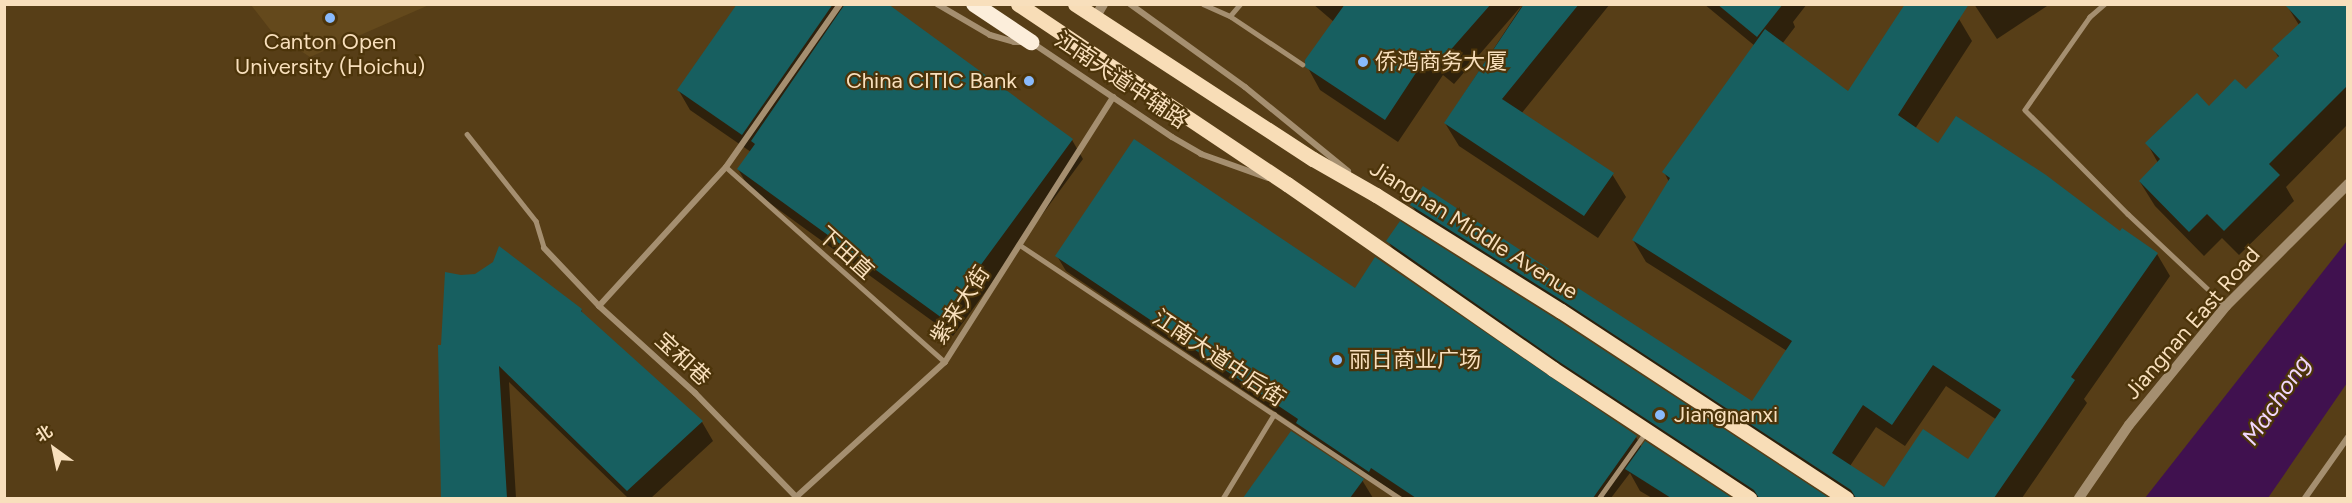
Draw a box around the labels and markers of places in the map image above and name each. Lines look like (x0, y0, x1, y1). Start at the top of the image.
marker: Canton Open University (Hoichu) (323, 11, 337, 25)
place label: Canton Open University (Hoichu) (235, 28, 425, 80)
place label: 侨鸿商务大厦 (1375, 49, 1507, 75)
marker: 侨鸿商务大厦 (1356, 55, 1370, 69)
place label: China CITIC Bank (846, 68, 1017, 94)
marker: China CITIC Bank (1022, 74, 1036, 88)
place label: 丽日商业广场 (1349, 347, 1481, 373)
marker: 丽日商业广场 (1330, 353, 1344, 367)
place label: Jiangnanxi (1674, 402, 1778, 428)
marker: Jiangnanxi (1651, 406, 1669, 424)

